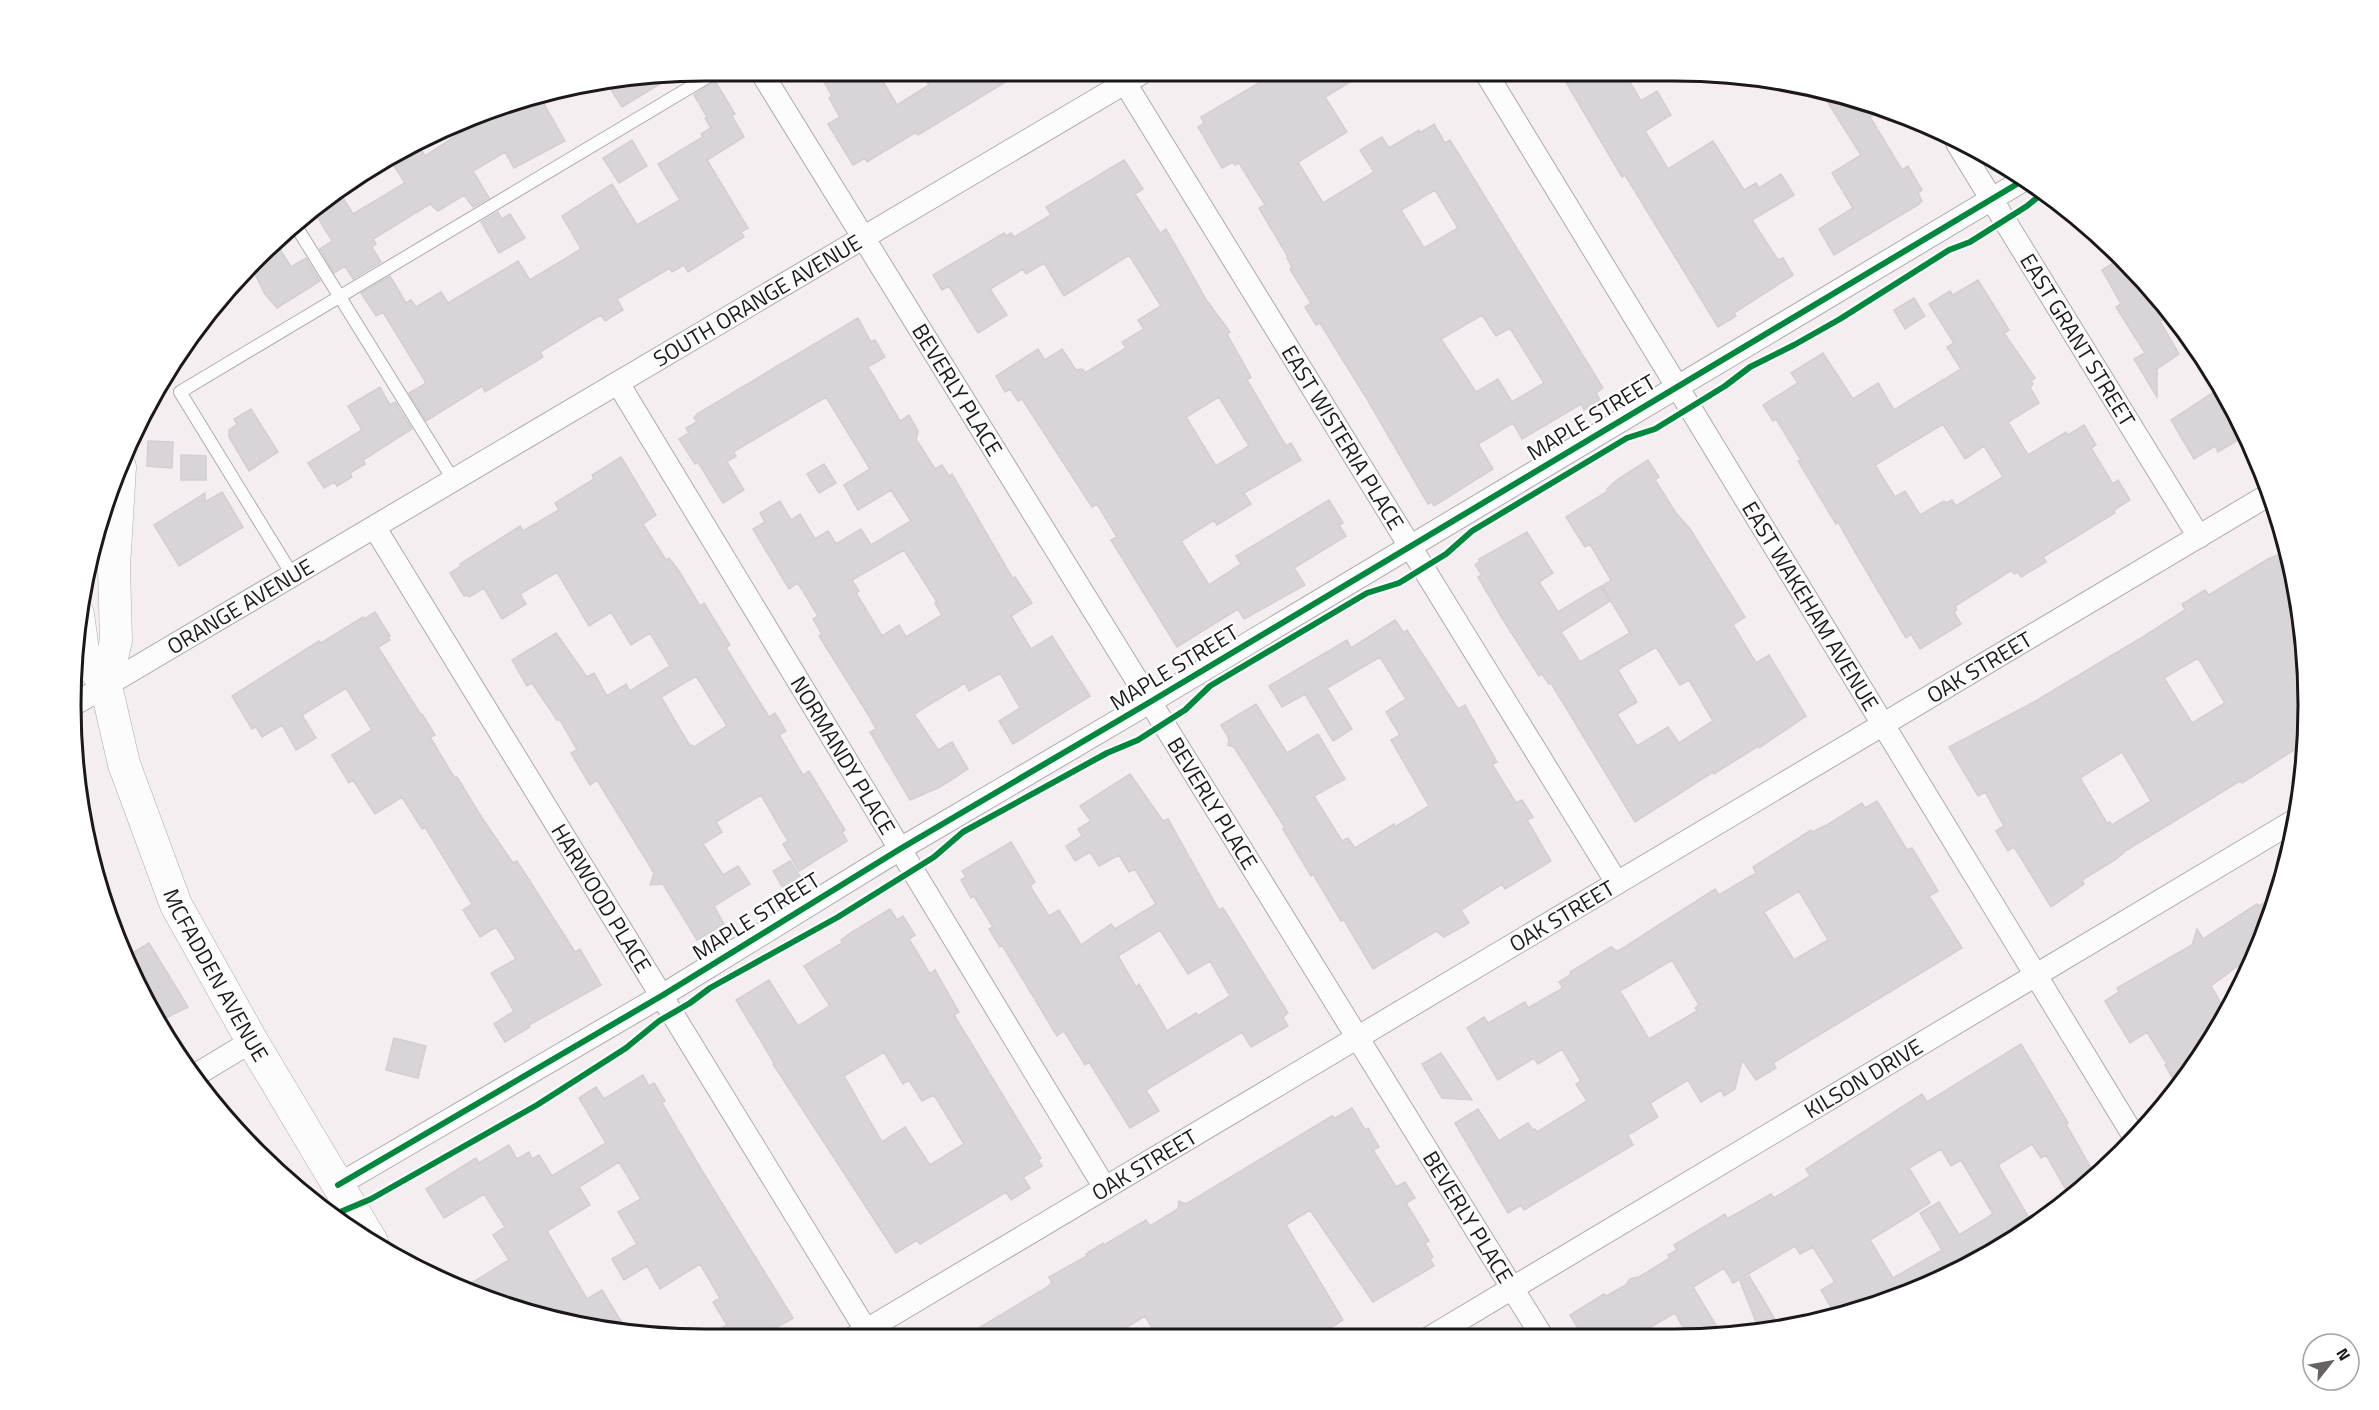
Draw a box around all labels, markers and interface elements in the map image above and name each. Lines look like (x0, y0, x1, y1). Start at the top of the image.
street label: SOUTH ORANGE AVENUE (647, 225, 868, 375)
street label: EAST GRANT STREET (2012, 247, 2144, 433)
street label: BEVERLY PLACE (904, 317, 1011, 463)
street label: EAST WISTERIA PLACE (1273, 338, 1413, 536)
street label: MAPLE STREET (1520, 365, 1662, 469)
street label: EAST WAKEHAM AVENUE (1734, 494, 1888, 717)
street label: ORANGE AVENUE (160, 550, 320, 663)
street label: MAPLE STREET (1103, 615, 1245, 719)
street label: OAK STREET (1920, 622, 2039, 712)
street label: NORMANDY PLACE (782, 669, 904, 841)
street label: BEVERLY PLACE (1159, 730, 1267, 876)
street label: HARWOOD PLACE (543, 817, 660, 979)
street label: MAPLE STREET (685, 863, 827, 969)
street label: OAK STREET (1503, 871, 1621, 961)
street label: MCFADDEN AVENUE (154, 884, 278, 1068)
street label: KILSON DRIVE (1798, 1030, 1929, 1127)
street label: OAK STREET (1085, 1120, 1204, 1209)
street label: BEVERLY PLACE (1414, 1144, 1522, 1290)
north arrow (2301, 1332, 2361, 1392)
text: N (2331, 1343, 2357, 1365)

